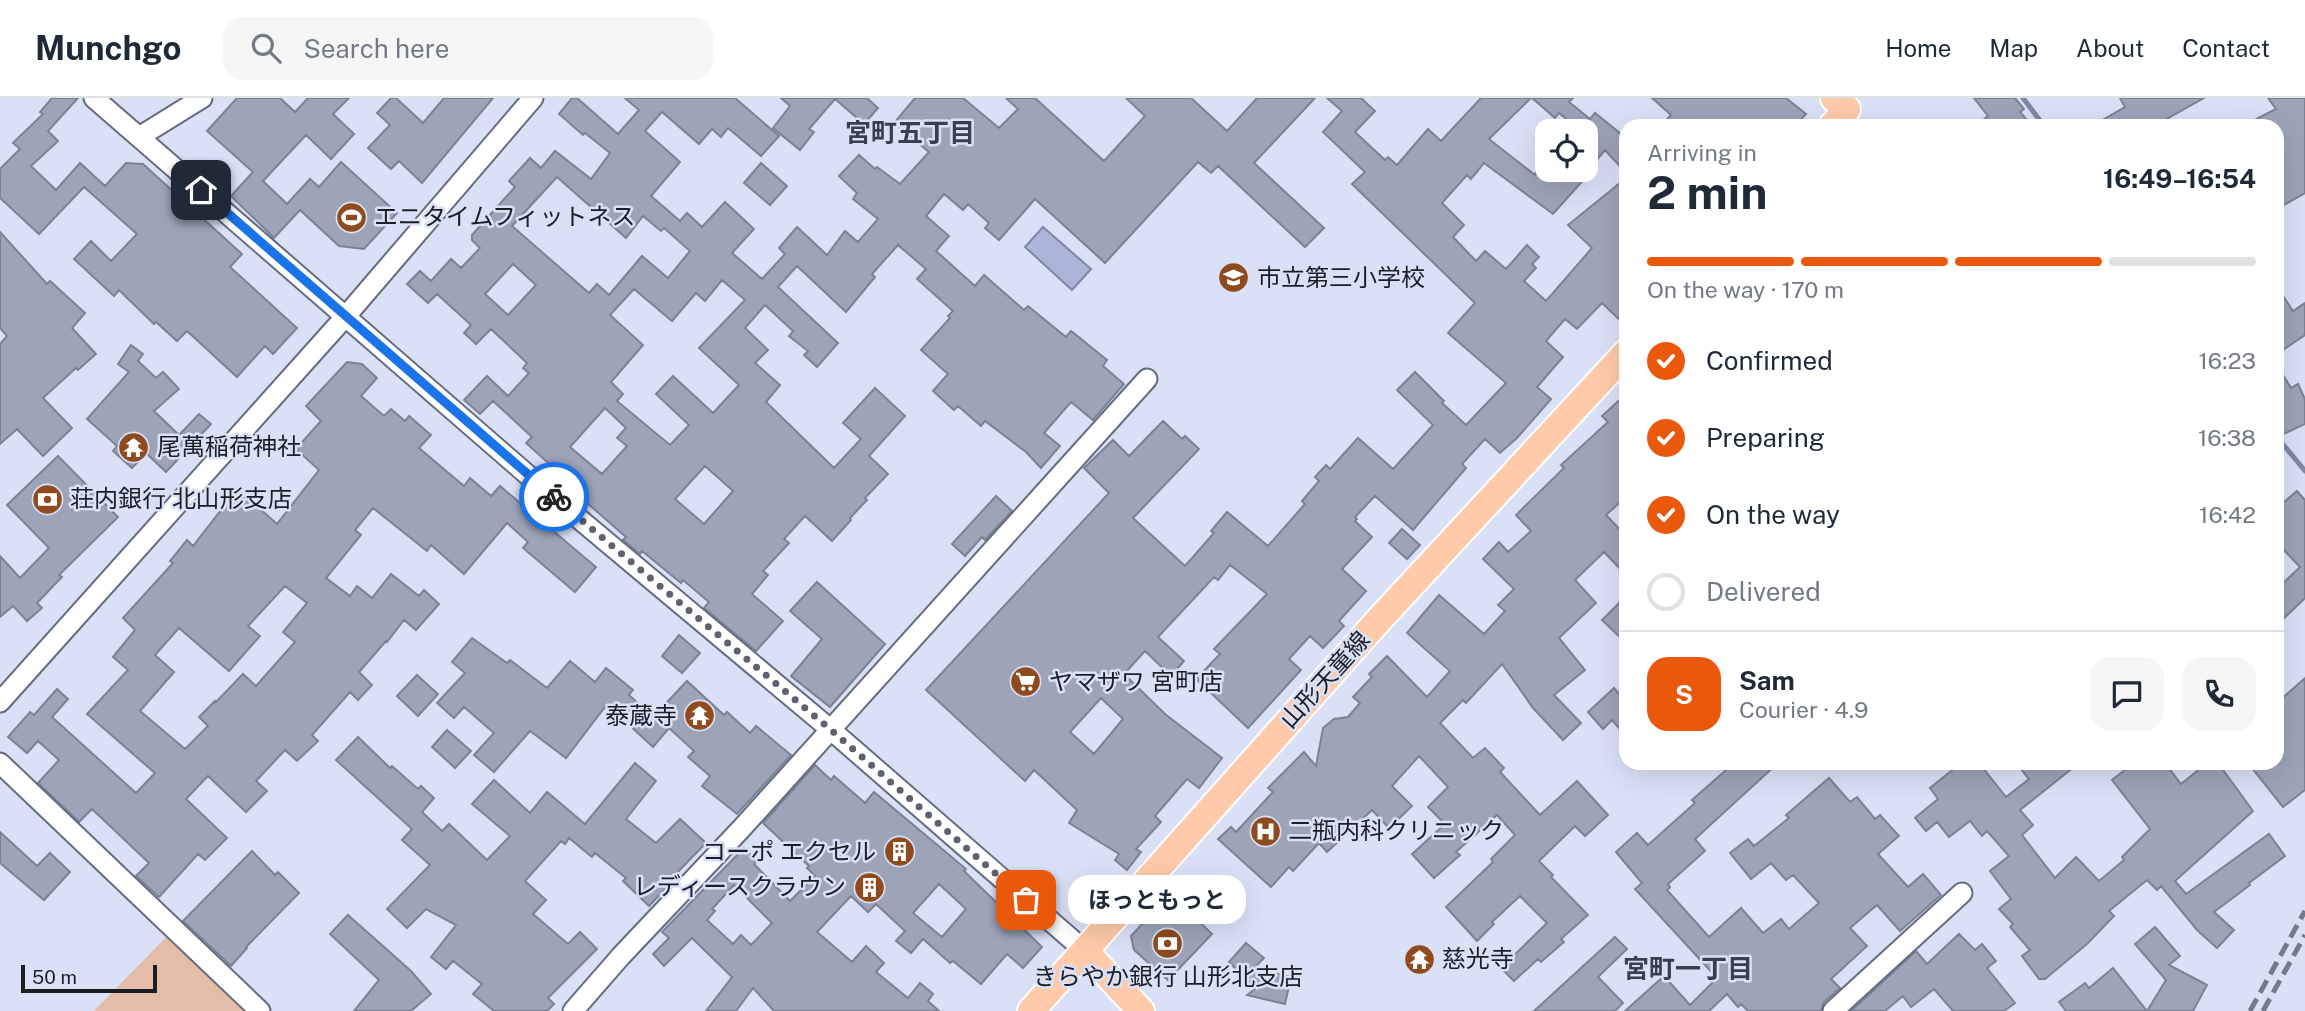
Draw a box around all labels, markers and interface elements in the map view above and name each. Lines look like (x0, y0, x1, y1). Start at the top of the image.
search box (223, 17, 713, 80)
text: Munchgo (35, 29, 181, 67)
icon: search (247, 29, 285, 67)
text: Search here (303, 33, 449, 64)
text: Home (1885, 34, 1951, 62)
text: Map (1989, 34, 2038, 62)
text: About (2076, 34, 2144, 62)
text: Contact (2182, 34, 2270, 62)
district label: 宮町五丁目 (845, 117, 975, 148)
map controls (1535, 119, 1598, 182)
button: locate (1535, 119, 1598, 182)
text: Arriving in (1647, 139, 1757, 166)
pin (171, 160, 231, 220)
text: 16:49–16:54 (2103, 163, 2256, 194)
text: 2 min (1647, 165, 1767, 219)
icon: home (182, 171, 220, 209)
sports icon: エニタイムフィットネス (334, 200, 368, 234)
place label: エニタイムフィットネス (374, 202, 636, 230)
school or university icon: 市立第三小学校 (1217, 261, 1251, 295)
place label: 市立第三小学校 (1257, 263, 1425, 291)
text: On the way · 170 m (1647, 276, 1844, 303)
icon: check (1647, 342, 1685, 380)
text: Confirmed (1706, 345, 1833, 376)
text: 16:23 (2198, 347, 2256, 374)
icon: check (1647, 419, 1685, 457)
text: Preparing (1706, 422, 1825, 453)
text: 16:38 (2198, 424, 2256, 451)
temple icon: 尾萬稲荷神社 (117, 430, 151, 464)
place label: 尾萬稲荷神社 (157, 432, 301, 460)
courier (519, 462, 589, 532)
icon: bike (535, 478, 573, 516)
bank icon: 荘内銀行 北山形支店 (30, 482, 64, 516)
place label: 荘内銀行 北山形支店 (70, 484, 292, 512)
icon: check (1647, 496, 1685, 534)
text: On the way (1706, 499, 1840, 530)
text: 16:42 (2199, 501, 2256, 528)
text: Delivered (1706, 576, 1821, 607)
street label: 山形天童線 (1274, 625, 1375, 733)
button: chat (2090, 657, 2164, 731)
button: phone (2182, 657, 2256, 731)
supermarket icon: ヤマザワ 宮町店 (1009, 665, 1043, 699)
text: Sam (1739, 665, 1795, 696)
place label: ヤマザワ 宮町店 (1049, 667, 1223, 695)
text: S (1675, 679, 1693, 710)
text: Courier · 4.9 (1739, 696, 1868, 723)
temple icon: 泰蔵寺 (683, 699, 717, 733)
place label: 泰蔵寺 (605, 701, 677, 729)
hospital icon: 二瓶内科クリニック (1248, 814, 1282, 848)
place label: 二瓶内科クリニック (1288, 816, 1504, 844)
building icon: コーポ エクセル (882, 835, 916, 869)
place label: コーポ エクセル (702, 837, 876, 865)
building icon: レディースクラウン (852, 870, 886, 904)
pin (996, 870, 1056, 930)
place label: レディースクラウン (633, 872, 846, 900)
callout: ほっともっと (1068, 876, 1246, 924)
icon: bag (1007, 881, 1045, 919)
text: ほっともっと (1088, 886, 1226, 913)
bank icon: きらやか銀行 山形北支店 (1151, 926, 1185, 960)
temple icon: 慈光寺 (1402, 942, 1436, 976)
place label: 慈光寺 (1442, 944, 1514, 972)
district label: 宮町一丁目 (1623, 953, 1753, 984)
scale bar (21, 962, 158, 994)
place label: きらやか銀行 山形北支店 (1033, 962, 1303, 990)
text: 50 m (32, 966, 77, 988)

